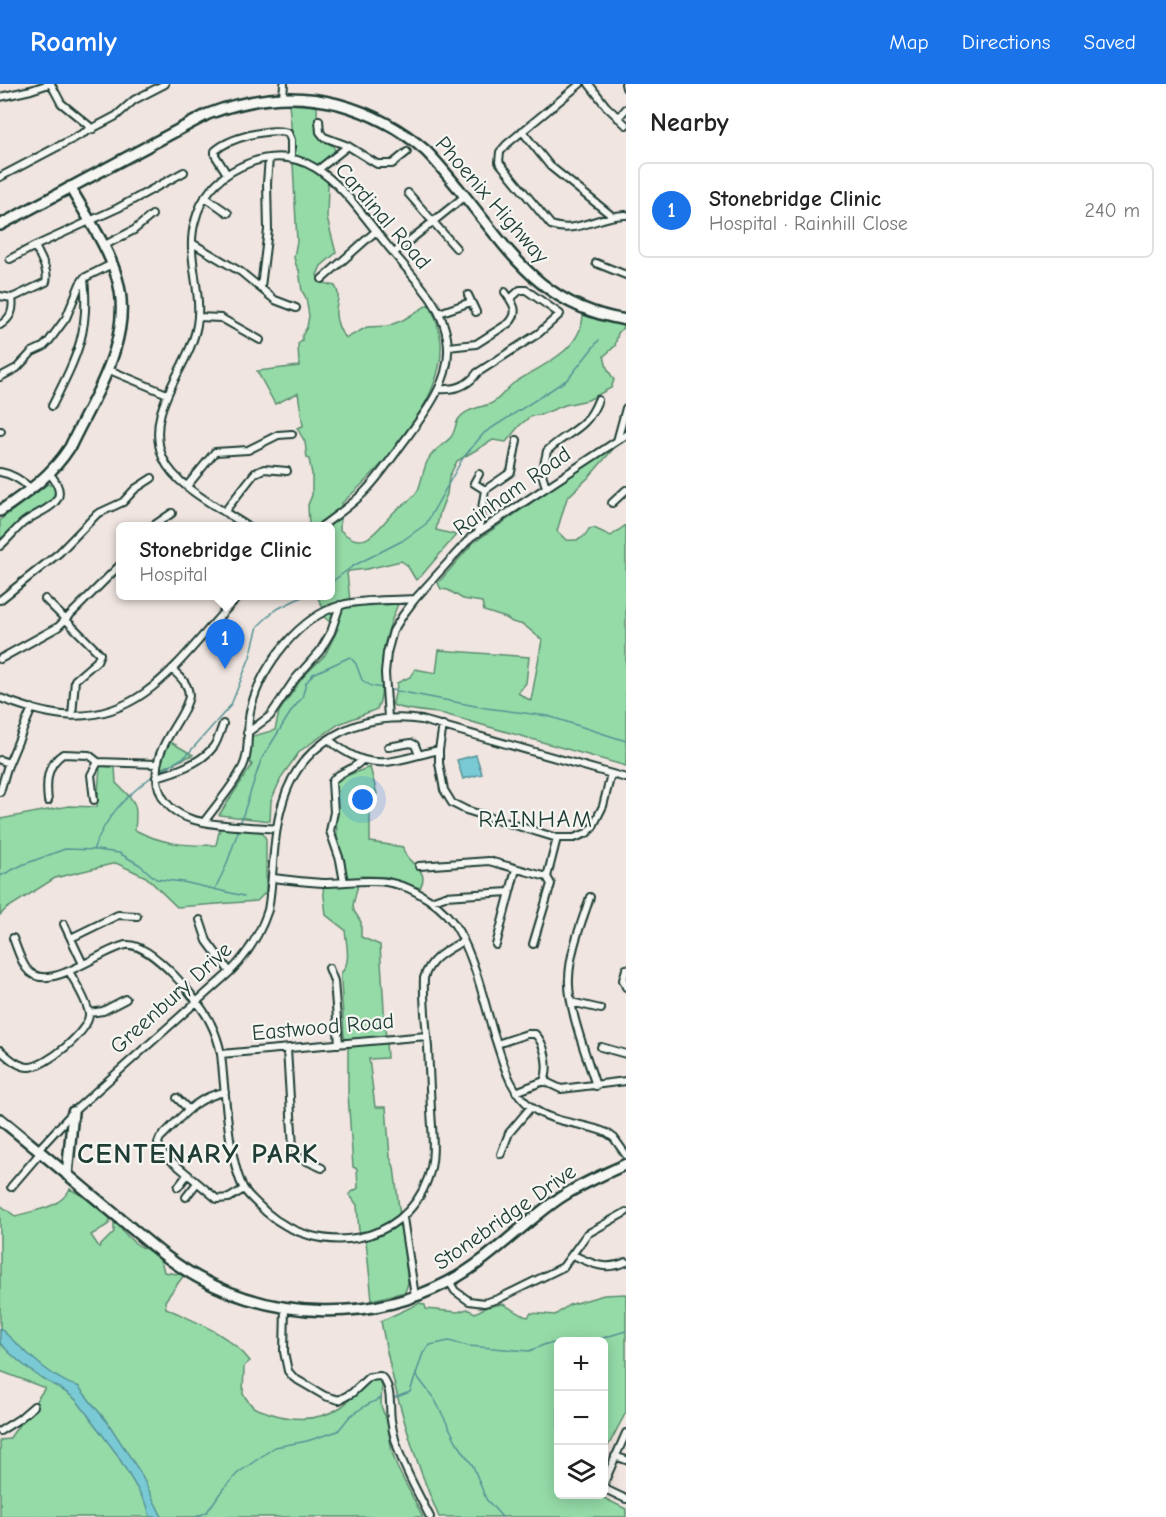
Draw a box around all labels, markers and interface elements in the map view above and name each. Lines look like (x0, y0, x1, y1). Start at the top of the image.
text: Roamly (30, 26, 117, 58)
text: Map (889, 30, 929, 54)
text: Directions (962, 30, 1051, 54)
text: Saved (1084, 30, 1136, 54)
text: Nearby (650, 108, 729, 138)
street label: Phoenix Highway (430, 131, 554, 269)
street label: Cardinal Road (330, 157, 436, 275)
text: Stonebridge Clinic (709, 186, 881, 212)
text: 1 (668, 199, 675, 222)
text: 240 m (1085, 199, 1140, 222)
text: Hospital · Rainhill Close (709, 212, 908, 235)
street label: Rainham Road (448, 441, 576, 541)
popup (116, 522, 335, 600)
text: Stonebridge Clinic (139, 537, 312, 563)
text: Hospital (139, 563, 208, 586)
pin: 1 (206, 620, 244, 669)
your location (348, 785, 377, 814)
district label: RAINHAM (478, 805, 594, 833)
street label: Greenbury Drive (105, 937, 237, 1059)
street label: Eastwood Road (251, 1008, 395, 1046)
district label: CENTENARY PARK (77, 1138, 319, 1170)
street label: Stonebridge Drive (429, 1158, 581, 1276)
map controls (554, 1337, 608, 1499)
button: + (554, 1337, 608, 1391)
button: − (554, 1391, 608, 1445)
button: layers (554, 1445, 608, 1499)

